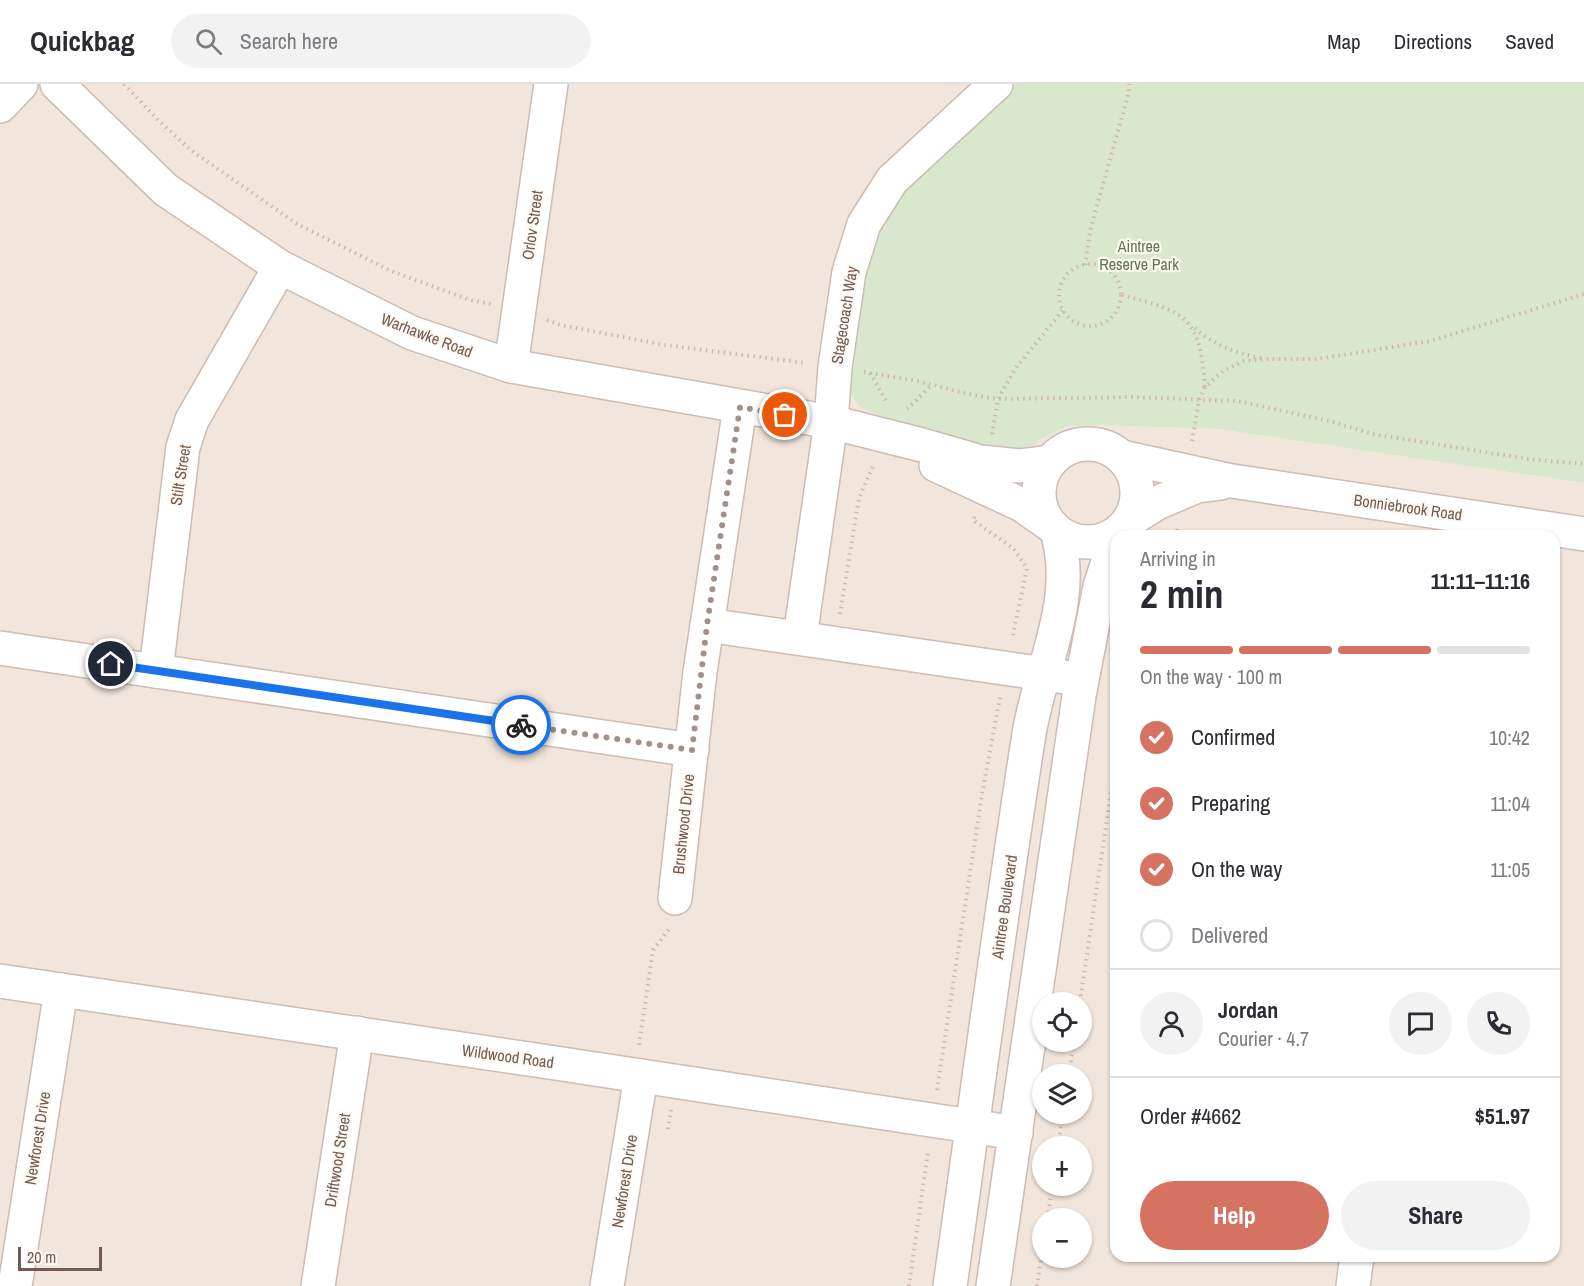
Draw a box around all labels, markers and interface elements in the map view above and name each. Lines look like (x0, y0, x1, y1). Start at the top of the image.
search box (171, 14, 591, 68)
text: Quickbag (30, 22, 135, 60)
icon: search (192, 25, 225, 58)
text: Search here (240, 26, 338, 56)
text: Map (1327, 27, 1361, 56)
text: Directions (1394, 27, 1472, 56)
text: Saved (1505, 27, 1554, 56)
street label: Orlov Street (516, 188, 548, 261)
park label: Aintree Reserve Park (1099, 235, 1179, 275)
street label: Stagecoach Way (825, 264, 863, 365)
street label: Warhawke Road (378, 307, 476, 363)
pin (759, 389, 810, 440)
icon: bag (768, 398, 801, 431)
street label: Stilt Street (164, 443, 196, 507)
street label: Bonniebrook Road (1352, 488, 1464, 526)
text: Arriving in (1140, 545, 1216, 572)
text: 11:11–11:16 (1431, 566, 1530, 596)
text: 2 min (1140, 568, 1224, 620)
pin (85, 638, 136, 689)
icon: home (94, 647, 127, 680)
text: On the way · 100 m (1140, 663, 1282, 690)
courier (491, 695, 551, 755)
icon: bike (505, 709, 538, 742)
icon: check (1140, 721, 1173, 754)
text: Confirmed (1191, 722, 1275, 752)
text: 10:42 (1489, 724, 1530, 751)
street label: Brushwood Drive (667, 773, 699, 875)
icon: check (1140, 787, 1173, 820)
text: Preparing (1191, 788, 1270, 818)
text: 11:04 (1490, 790, 1530, 817)
street label: Aintree Boulevard (986, 853, 1022, 962)
icon: check (1140, 853, 1173, 886)
text: On the way (1191, 854, 1282, 884)
text: 11:05 (1490, 856, 1530, 883)
text: Delivered (1191, 920, 1268, 950)
map controls (1032, 992, 1092, 1268)
button: locate (1032, 992, 1092, 1052)
button: person (1140, 992, 1203, 1055)
button: chat (1389, 992, 1452, 1055)
button: phone (1467, 992, 1530, 1055)
text: Jordan (1218, 995, 1278, 1025)
text: Courier · 4.7 (1218, 1025, 1309, 1052)
street label: Wildwood Road (461, 1039, 555, 1073)
button: layers (1032, 1064, 1092, 1124)
street label: Newforest Drive (19, 1090, 55, 1186)
text: Order #4662 (1140, 1101, 1241, 1131)
text: $51.97 (1475, 1101, 1530, 1131)
street label: Driftwood Street (319, 1111, 355, 1209)
street label: Newforest Drive (606, 1133, 642, 1229)
button: + (1032, 1136, 1092, 1196)
button: Help (1140, 1181, 1329, 1250)
button: Share (1341, 1181, 1530, 1250)
button: − (1032, 1208, 1092, 1268)
scale bar (18, 1244, 102, 1272)
text: 20 m (27, 1246, 56, 1268)

